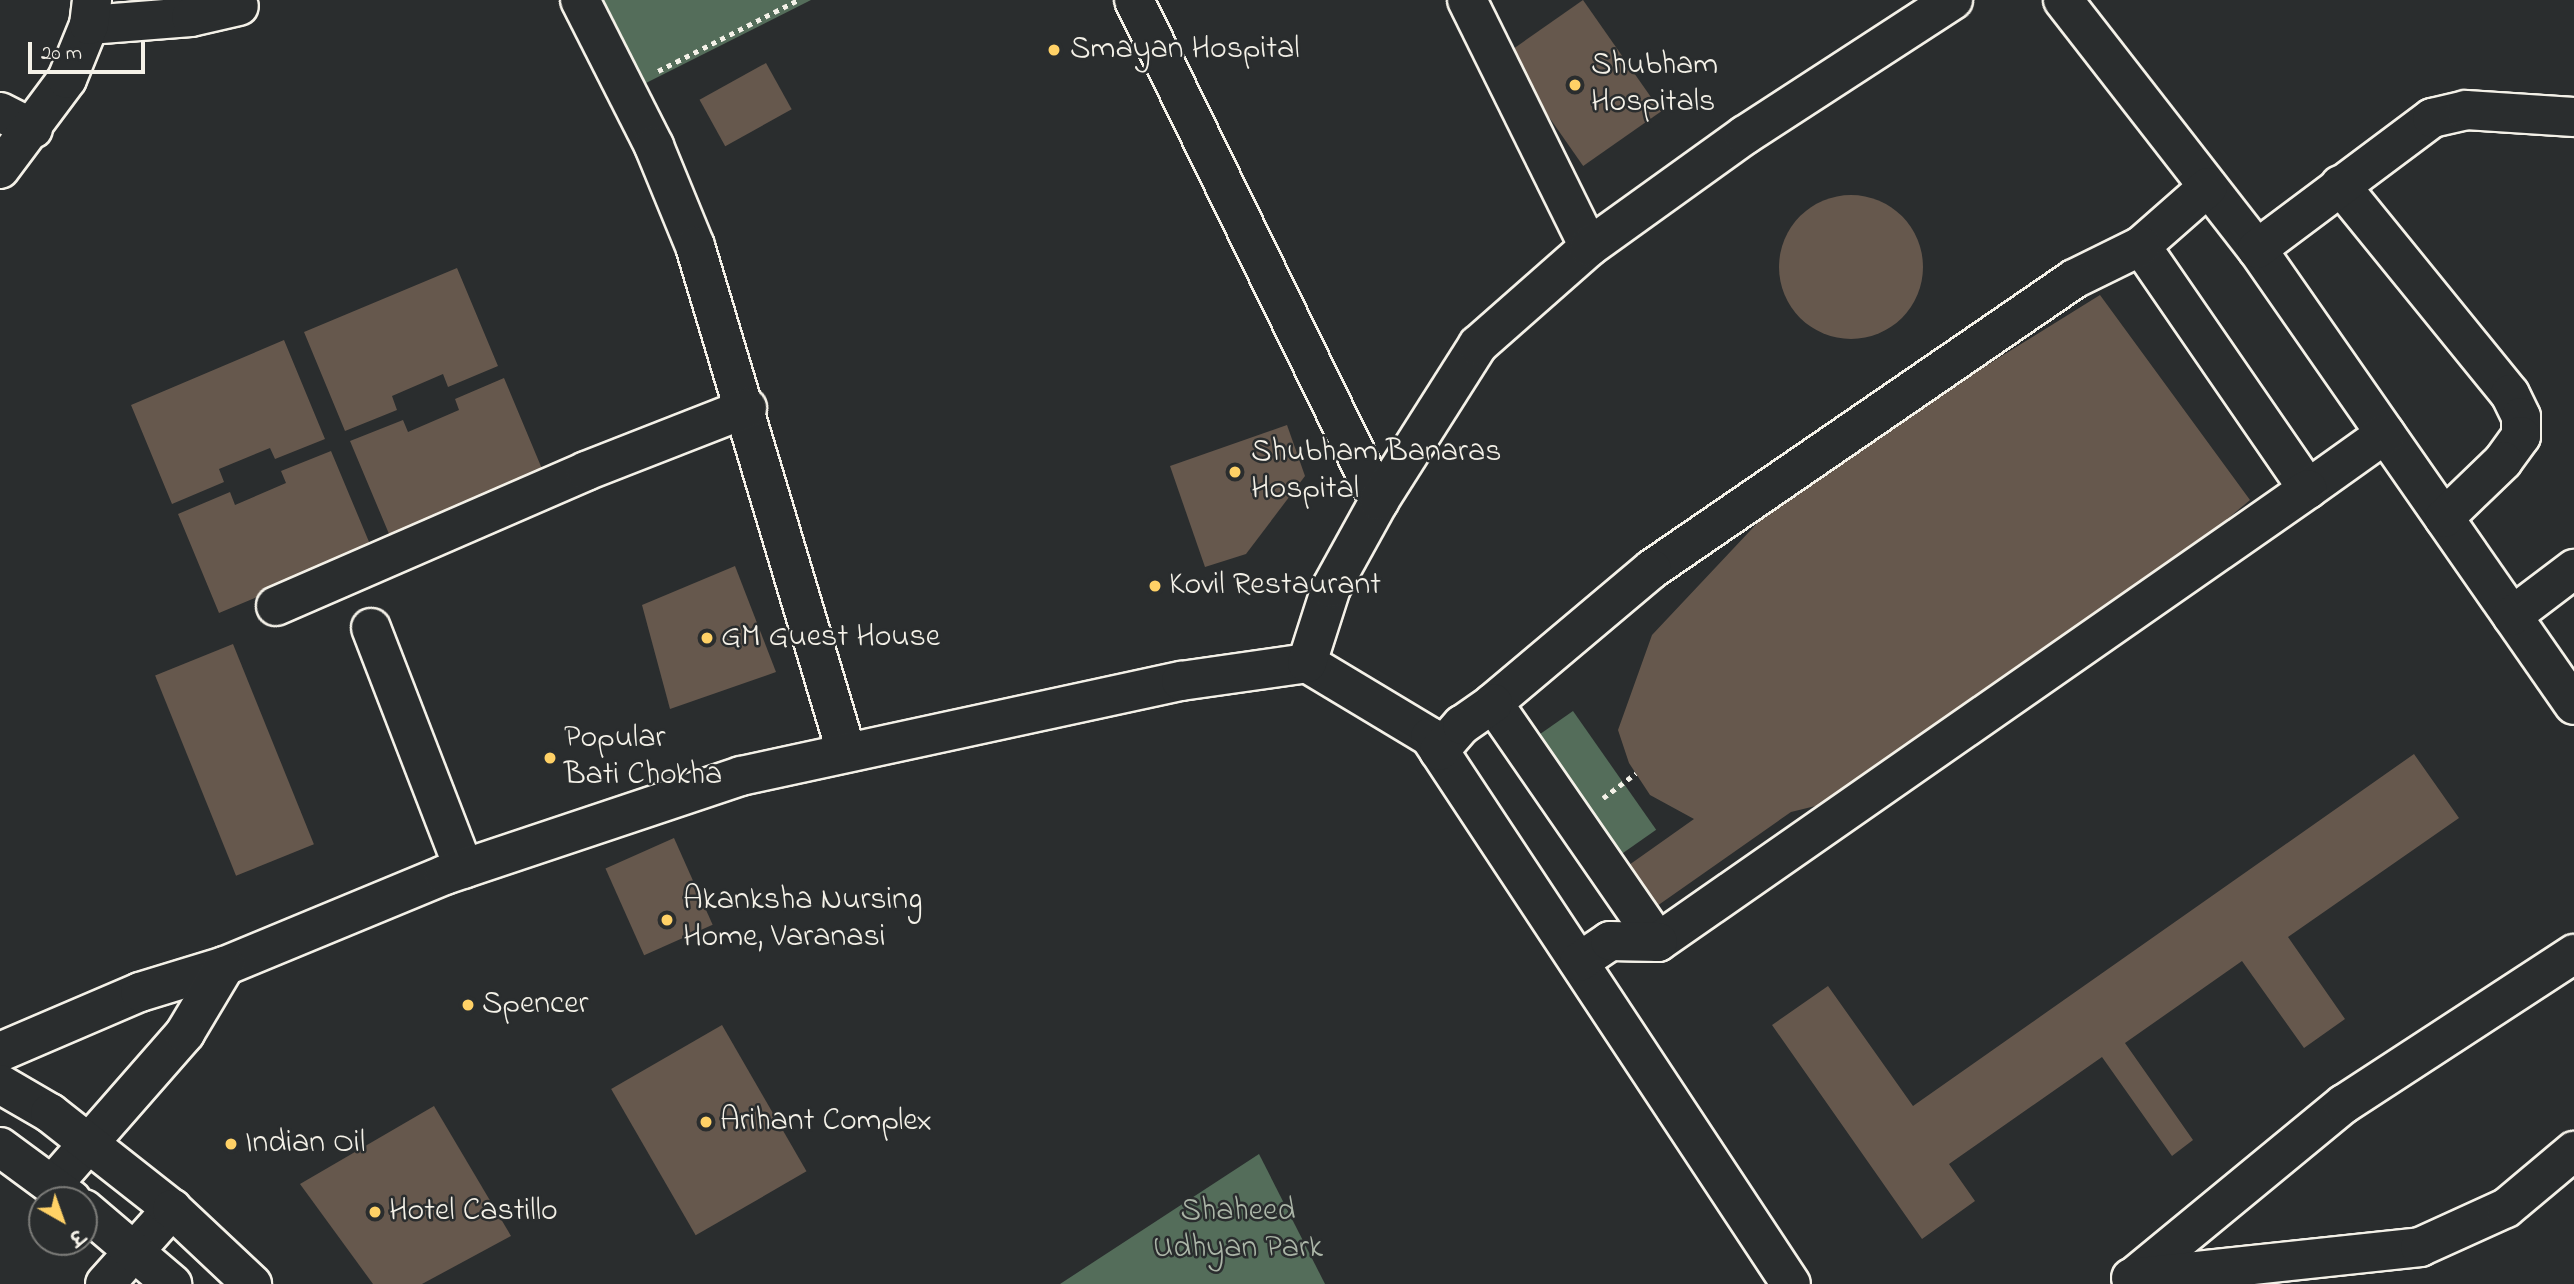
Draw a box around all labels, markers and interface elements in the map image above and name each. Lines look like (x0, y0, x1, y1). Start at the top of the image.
scale bar (32, 28, 149, 72)
place label: Smayan Hospital (1070, 31, 1300, 69)
text: 20 m (41, 39, 82, 69)
marker: Smayan Hospital (1044, 40, 1064, 60)
place label: Shubham Hospitals (1591, 48, 1718, 123)
marker: Shubham Hospitals (1565, 75, 1585, 95)
place label: Shubham Banaras Hospital (1251, 435, 1502, 510)
marker: Shubham Banaras Hospital (1225, 462, 1245, 482)
place label: Kovil Restaurant (1169, 567, 1381, 605)
marker: Kovil Restaurant (1147, 578, 1163, 594)
place label: GM Guest House (721, 619, 940, 657)
marker: GM Guest House (699, 630, 715, 646)
place label: Popular Bati Chokha (564, 721, 722, 796)
marker: Popular Bati Chokha (542, 750, 558, 766)
place label: Akanksha Nursing Home, Varanasi (683, 883, 923, 958)
marker: Akanksha Nursing Home, Varanasi (657, 910, 677, 930)
place label: Spencer (482, 986, 589, 1024)
marker: Spencer (460, 997, 476, 1013)
place label: Arihant Complex (720, 1103, 932, 1141)
marker: Arihant Complex (698, 1114, 714, 1130)
place label: Indian Oil (245, 1125, 365, 1163)
marker: Indian Oil (223, 1136, 239, 1152)
north arrow (28, 1186, 98, 1256)
place label: Hotel Castillo (389, 1193, 558, 1231)
park label: Shaheed Udhyan Park (1153, 1194, 1323, 1269)
marker: Hotel Castillo (367, 1204, 383, 1220)
text: उ (62, 1222, 89, 1250)

